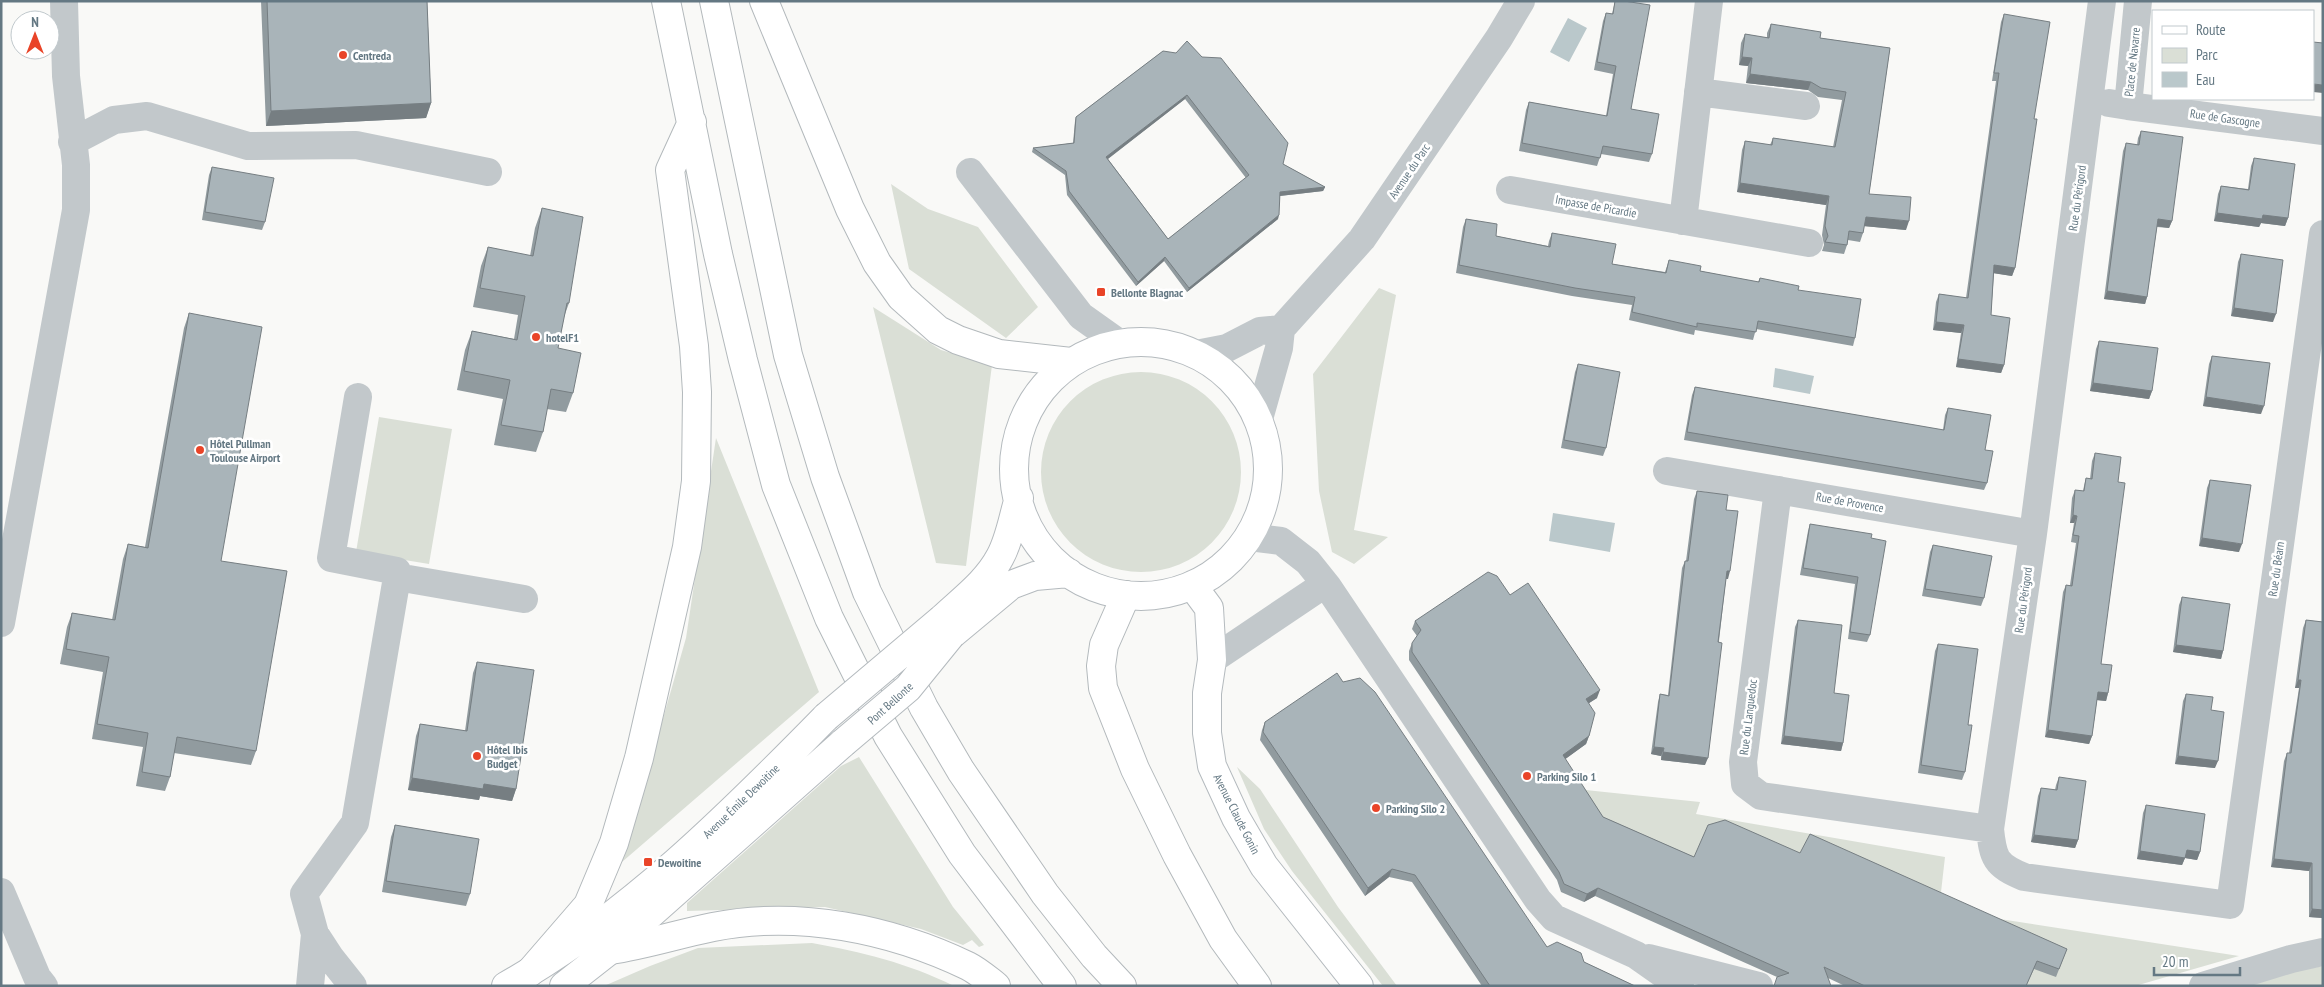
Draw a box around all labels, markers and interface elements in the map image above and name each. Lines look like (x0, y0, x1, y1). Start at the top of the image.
north arrow (10, 10, 60, 60)
legend (2152, 10, 2314, 100)
text: N (31, 13, 39, 31)
text: Route (2196, 20, 2226, 39)
street label: Place de Navarre (2121, 27, 2143, 97)
text: Parc (2196, 45, 2218, 64)
place label: Centreda (353, 48, 391, 63)
marker: Centreda (337, 49, 349, 61)
text: Eau (2196, 70, 2215, 89)
street label: Rue de Gascogne (2189, 106, 2261, 130)
street label: Avenue du Parc (1385, 140, 1433, 201)
street label: Rue du Périgord (2065, 164, 2089, 232)
street label: Impasse de Picardie (1554, 191, 1638, 221)
place label: Bellonte Blagnac (1111, 285, 1184, 300)
marker: Bellonte Blagnac (1095, 286, 1107, 298)
place label: hotelF1 (546, 330, 579, 345)
marker: hotelF1 (530, 331, 542, 343)
place label: Hôtel Pullman Toulouse Airport (210, 436, 281, 465)
marker: Hôtel Pullman Toulouse Airport (194, 444, 206, 456)
street label: Rue de Provence (1815, 489, 1885, 515)
street label: Rue du Béarn (2265, 541, 2287, 597)
street label: Rue du Périgord (2011, 566, 2035, 634)
street label: Rue du Languedoc (1736, 677, 1760, 756)
street label: Pont Bellonte (864, 679, 916, 727)
place label: Hôtel Ibis Budget (487, 742, 528, 771)
marker: Hôtel Ibis Budget (471, 750, 483, 762)
street label: Avenue Émile Dewoitine (700, 761, 782, 841)
place label: Parking Silo 1 (1537, 769, 1596, 784)
marker: Parking Silo 1 (1521, 770, 1533, 782)
street label: Avenue Claude Gonin (1210, 771, 1264, 857)
place label: Parking Silo 2 (1386, 801, 1445, 816)
marker: Parking Silo 2 (1370, 802, 1382, 814)
place label: Dewoitine (658, 855, 701, 870)
marker: Dewoitine (642, 856, 654, 868)
scale bar (2154, 944, 2240, 976)
text: 20 m (2162, 952, 2188, 971)

